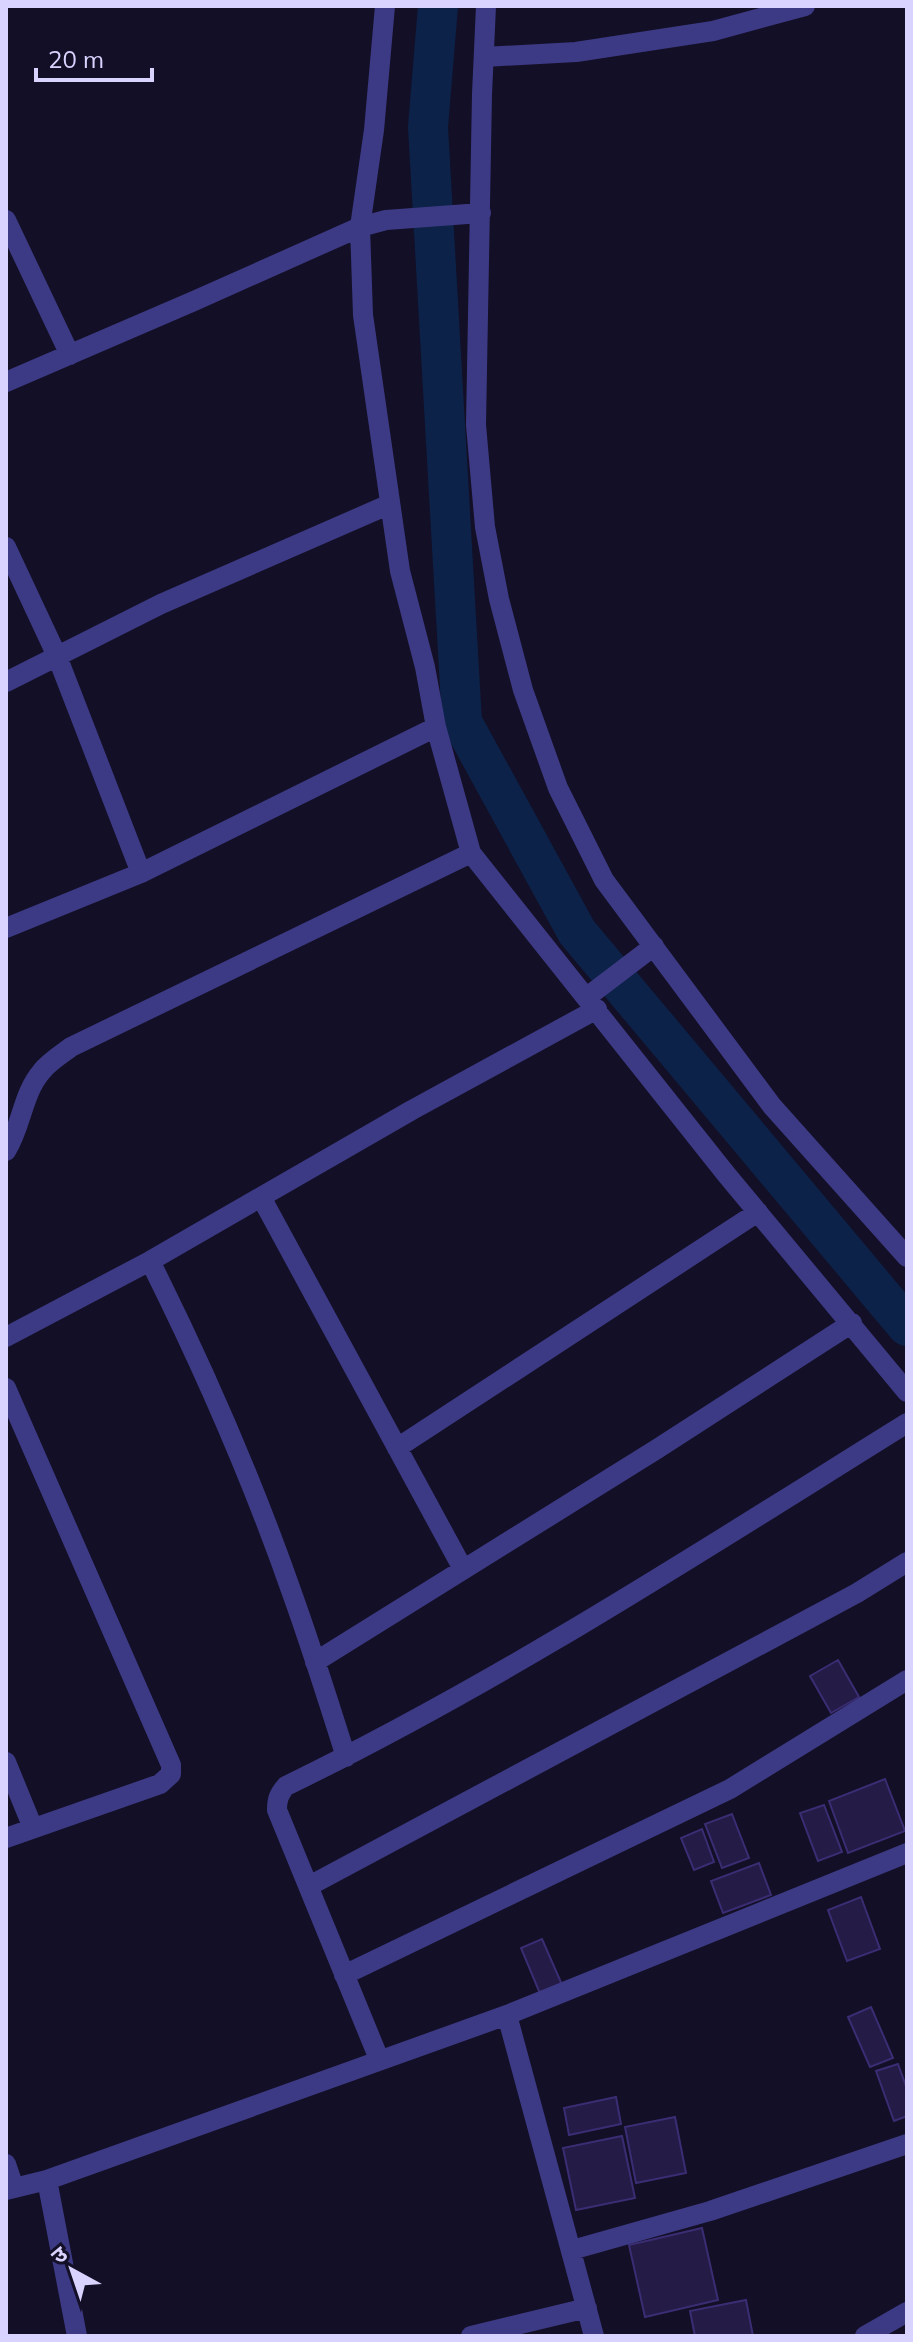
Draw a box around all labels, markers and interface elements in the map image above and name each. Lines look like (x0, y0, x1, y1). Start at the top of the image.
scale bar (36, 32, 152, 82)
text: 20 m (48, 44, 104, 74)
north arrow (32, 2230, 112, 2310)
text: उ (45, 2239, 74, 2270)

